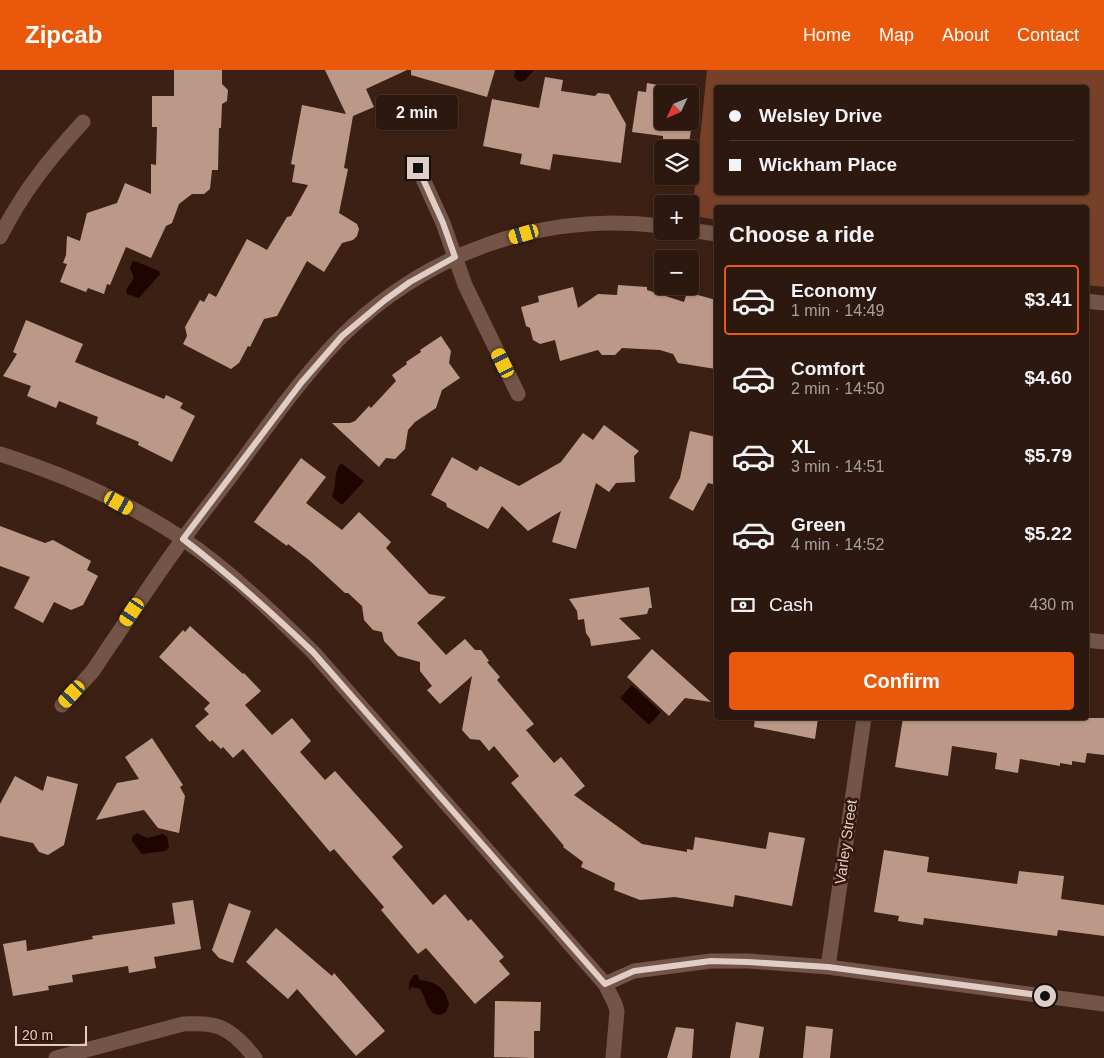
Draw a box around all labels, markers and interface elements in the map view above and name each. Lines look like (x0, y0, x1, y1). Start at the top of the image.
text: Zipcab (25, 21, 102, 48)
text: Home (803, 25, 851, 45)
text: Map (879, 25, 914, 45)
text: About (942, 25, 989, 45)
text: Contact (1017, 25, 1079, 45)
north arrow (654, 85, 699, 130)
map controls (654, 85, 699, 295)
callout: 2 min (377, 96, 459, 131)
text: 2 min (396, 104, 438, 121)
text: Welsley Drive (759, 105, 882, 126)
button: layers (654, 140, 699, 185)
text: Wickham Place (759, 154, 897, 175)
route end (407, 157, 429, 179)
button: + (654, 195, 699, 240)
text: Choose a ride (729, 222, 874, 247)
car (507, 223, 540, 245)
button: − (654, 250, 699, 295)
icon: car (731, 278, 776, 323)
text: Economy (791, 280, 877, 301)
text: $3.41 (1024, 289, 1072, 310)
text: 1 min · 14:49 (791, 302, 884, 319)
car (489, 346, 516, 380)
icon: car (731, 356, 776, 401)
text: Comfort (791, 358, 865, 379)
text: $4.60 (1024, 367, 1072, 388)
text: 2 min · 14:50 (791, 380, 884, 397)
icon: car (731, 434, 776, 479)
text: XL (791, 436, 815, 457)
text: $5.79 (1024, 445, 1072, 466)
text: 3 min · 14:51 (791, 458, 884, 475)
car (102, 489, 135, 517)
icon: car (731, 512, 776, 557)
text: Green (791, 514, 846, 535)
text: $5.22 (1024, 523, 1072, 544)
text: 4 min · 14:52 (791, 536, 884, 553)
icon: cash (729, 591, 757, 619)
text: Cash (769, 594, 813, 615)
car (117, 595, 146, 629)
text: 430 m (1030, 596, 1074, 613)
button: Confirm (729, 652, 1074, 710)
car (56, 678, 87, 710)
street label: Varley Street (831, 798, 860, 885)
route start (1034, 985, 1056, 1007)
scale bar (15, 1023, 88, 1046)
text: 20 m (22, 1027, 53, 1043)

